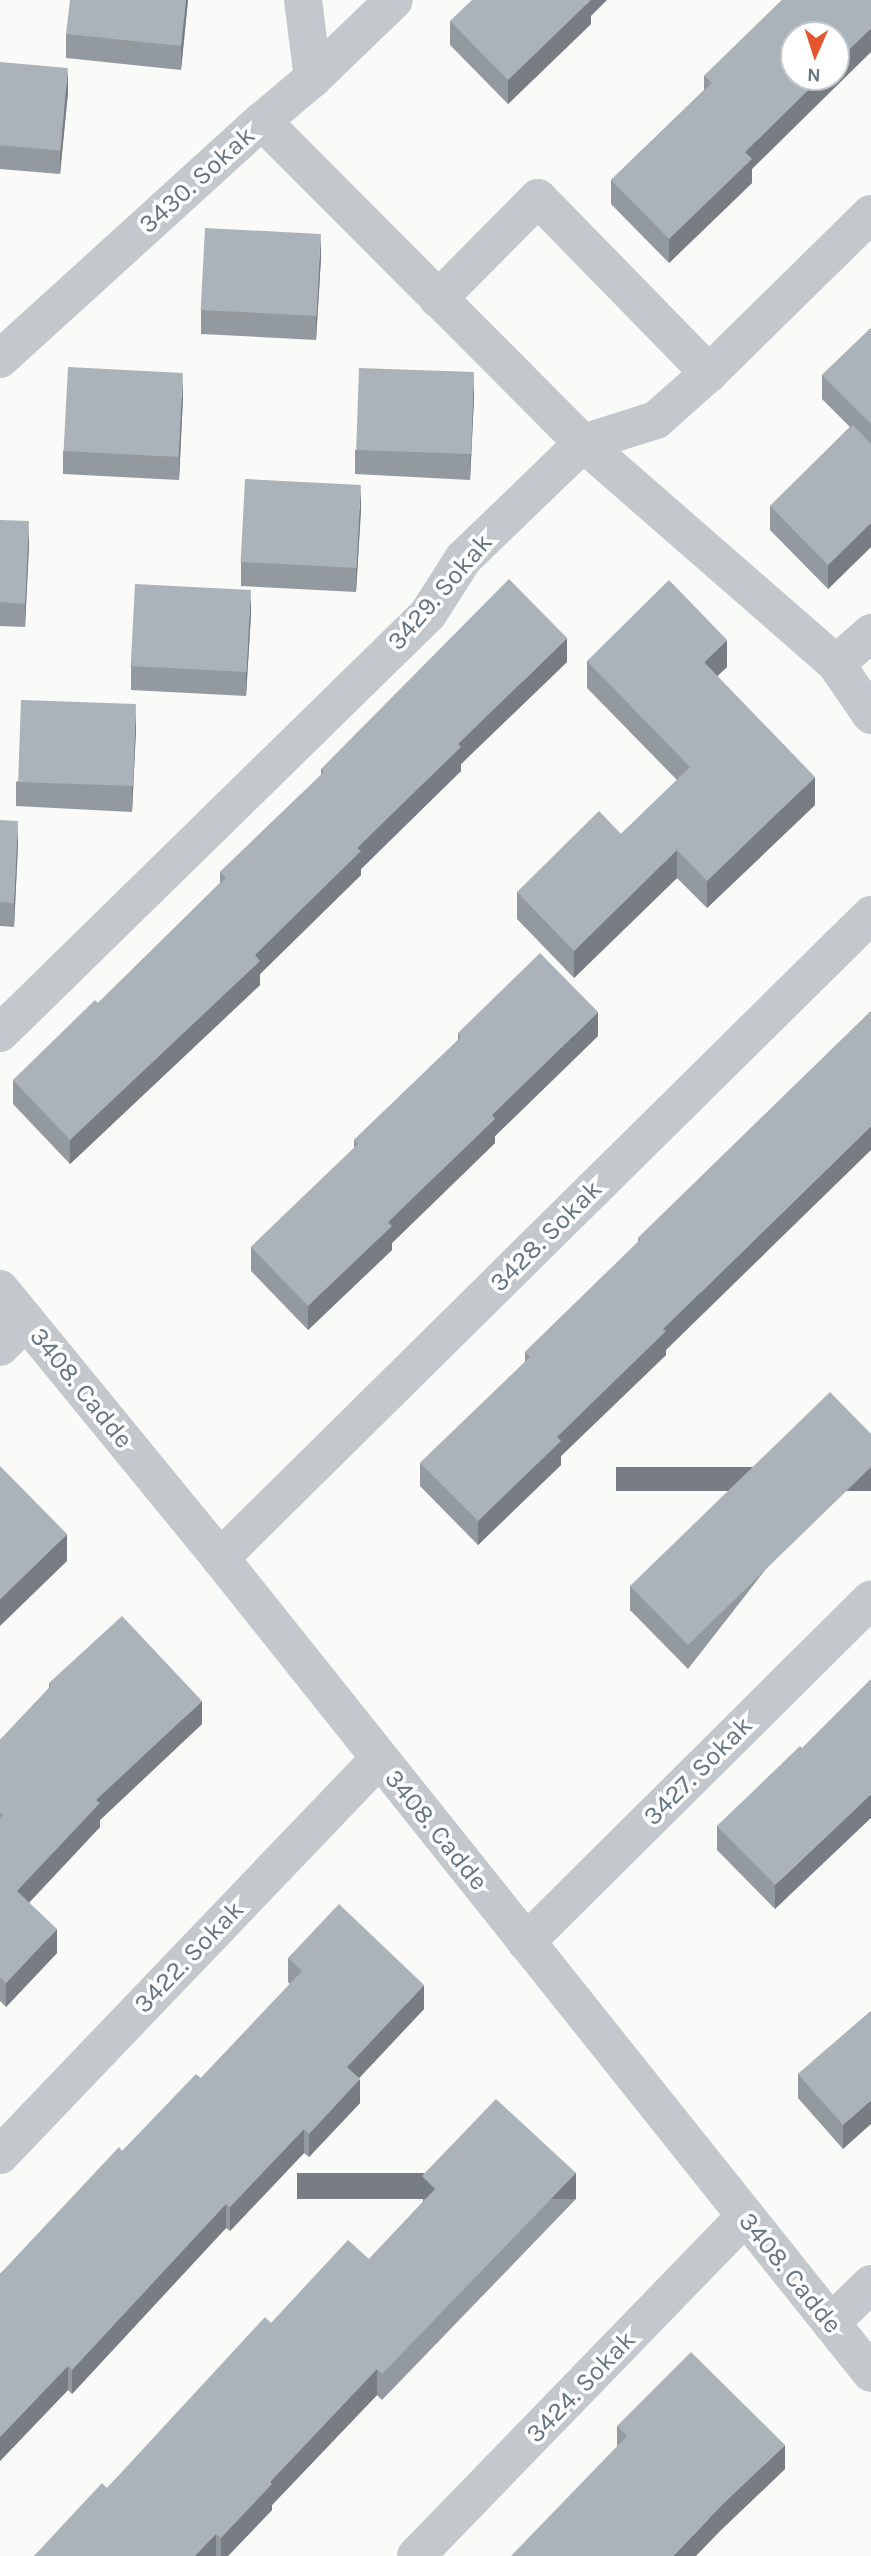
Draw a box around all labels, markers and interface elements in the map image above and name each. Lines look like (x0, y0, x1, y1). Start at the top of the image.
north arrow (780, 21, 850, 91)
text: N (807, 64, 821, 86)
street label: 3430. Sokak (133, 120, 261, 240)
street label: 3429. Sokak (381, 527, 499, 657)
street label: 3428. Sokak (484, 1174, 608, 1298)
street label: 3408. Cadde (23, 1321, 139, 1455)
street label: 3427. Sokak (637, 1710, 759, 1832)
street label: 3408. Cadde (378, 1763, 494, 1897)
street label: 3422. Sokak (128, 1894, 250, 2020)
street label: 3408. Cadde (732, 2206, 848, 2340)
street label: 3424. Sokak (520, 2324, 642, 2450)

